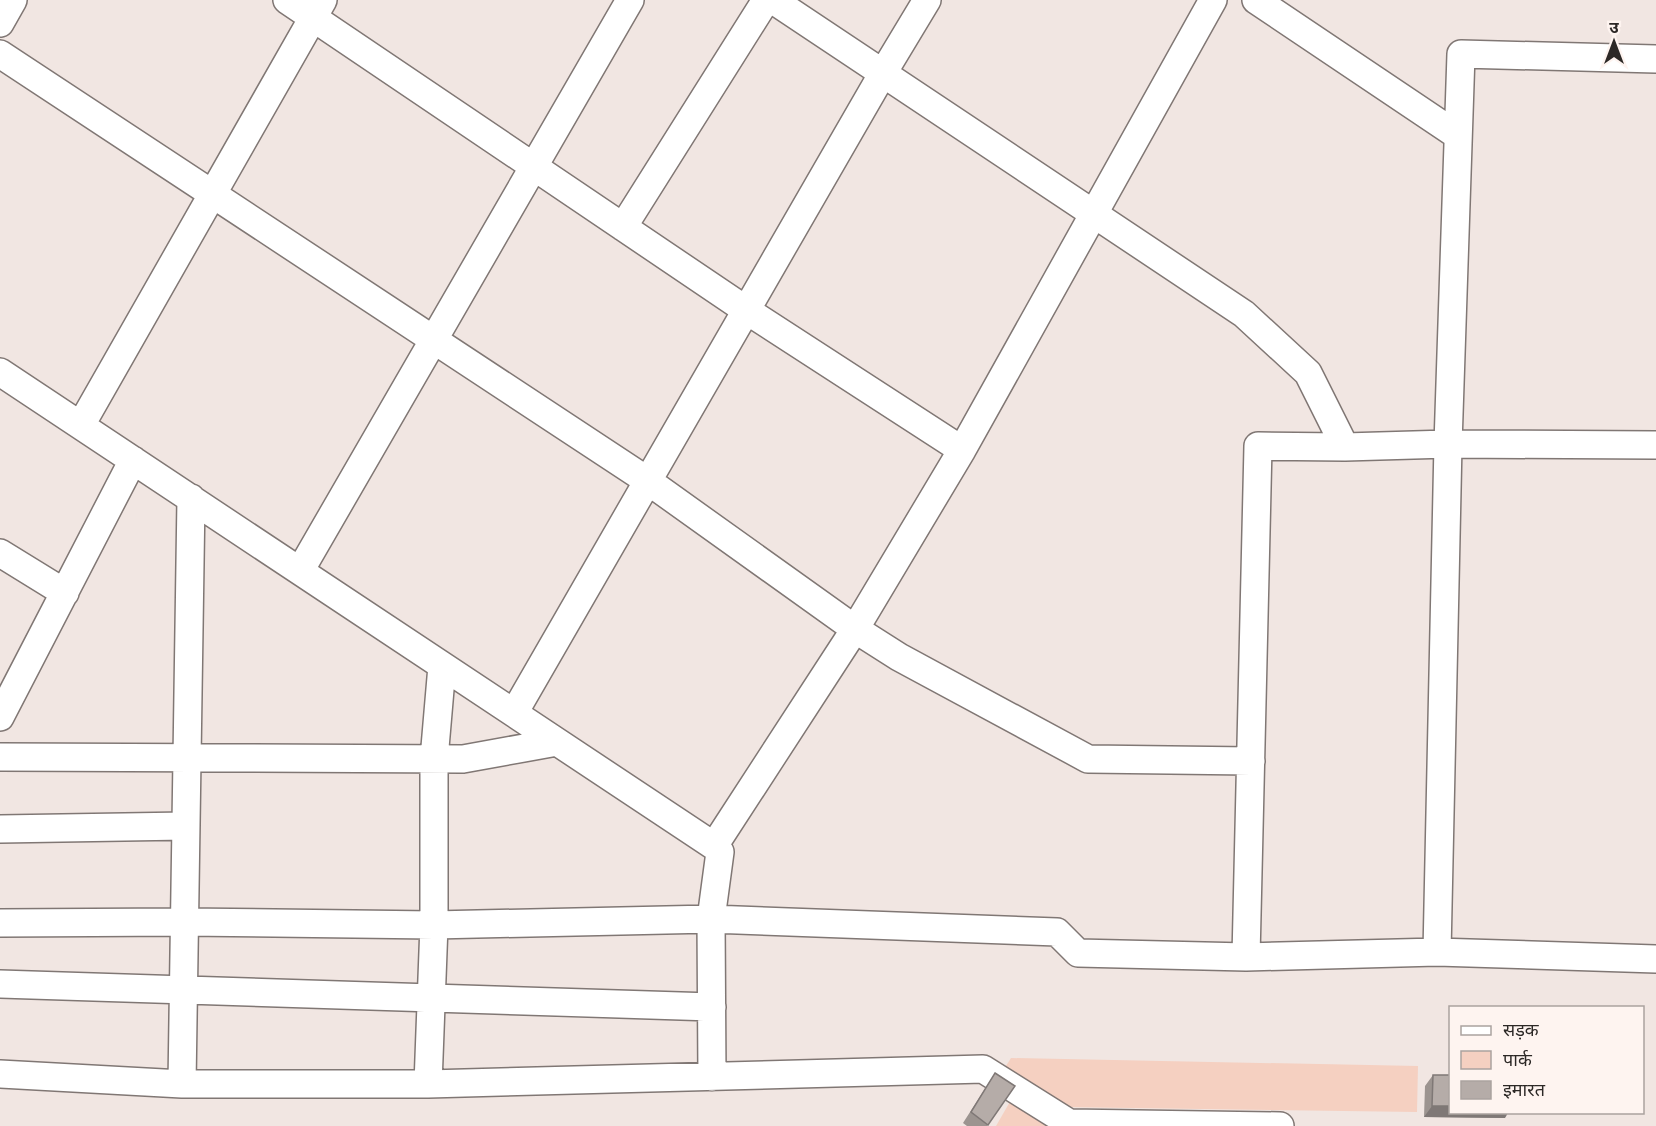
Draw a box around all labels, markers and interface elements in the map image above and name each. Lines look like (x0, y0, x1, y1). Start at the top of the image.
north arrow (1584, 12, 1644, 72)
text: उ (1609, 18, 1619, 37)
legend (1449, 1006, 1644, 1114)
text: सड़क (1503, 1019, 1540, 1041)
text: पार्क (1503, 1049, 1533, 1071)
text: इमारत (1503, 1079, 1546, 1101)

